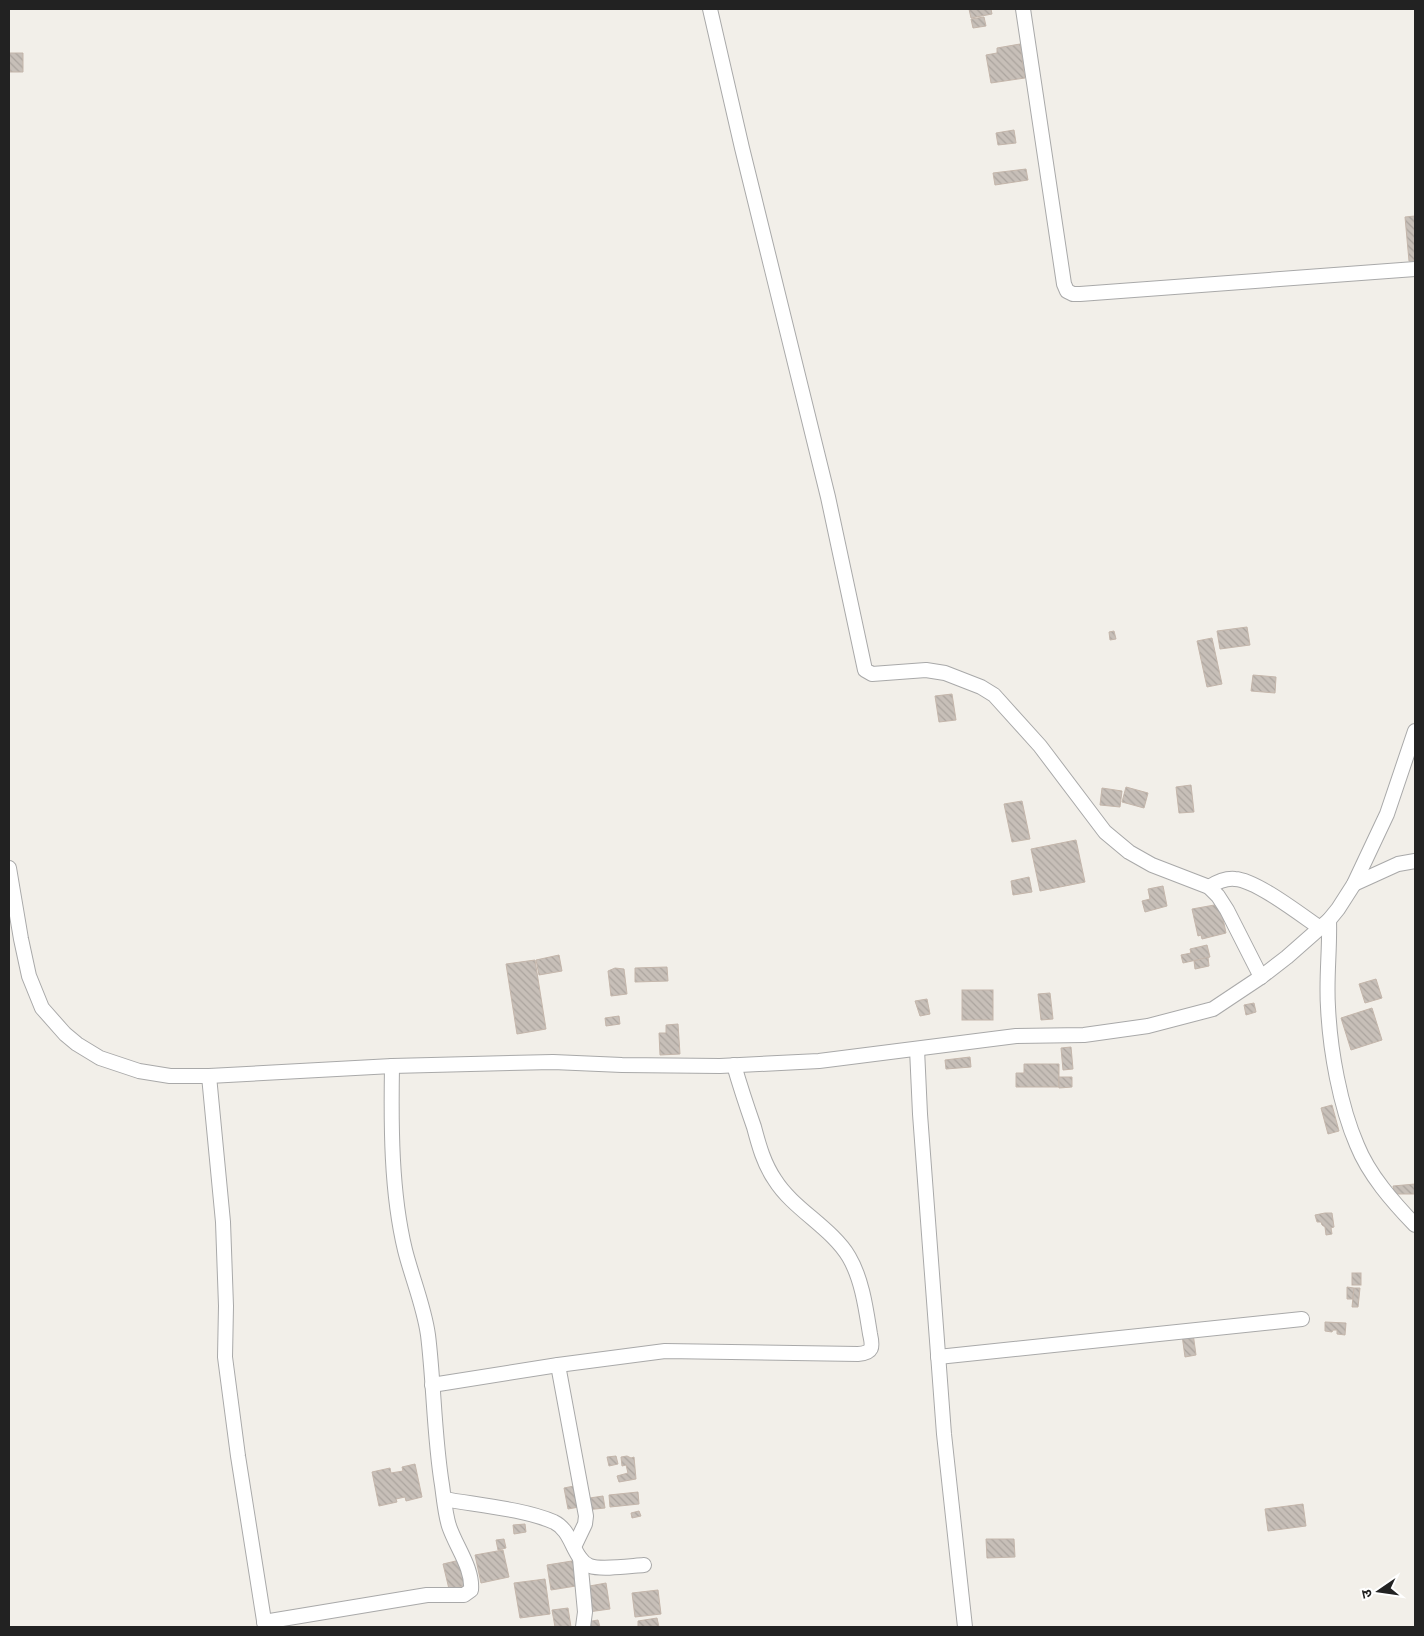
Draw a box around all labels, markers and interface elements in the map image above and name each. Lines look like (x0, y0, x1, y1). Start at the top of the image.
north arrow (1354, 1566, 1404, 1616)
text: उ (1356, 1587, 1376, 1600)

